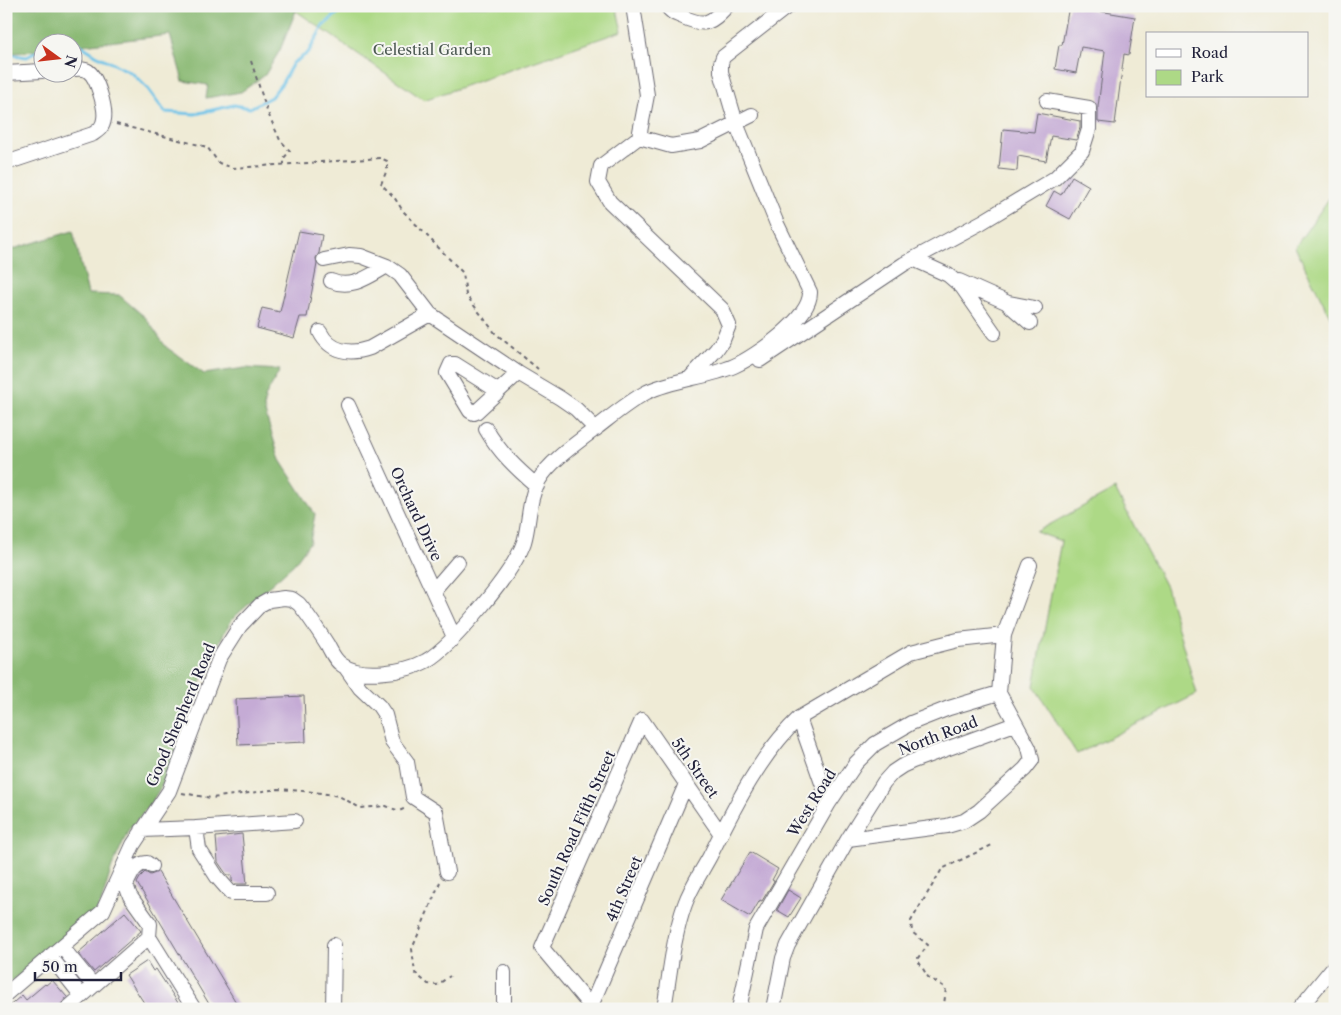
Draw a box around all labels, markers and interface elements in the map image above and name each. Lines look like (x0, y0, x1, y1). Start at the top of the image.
north arrow (32, 32, 82, 82)
legend (1146, 32, 1308, 98)
park label: Celestial Garden (373, 40, 492, 59)
text: Road (1191, 43, 1228, 62)
text: N (60, 53, 81, 70)
text: Park (1191, 67, 1225, 86)
street label: Orchard Drive (386, 464, 447, 564)
street label: Good Shepherd Road (142, 640, 219, 789)
street label: North Road (896, 712, 980, 759)
street label: 5th Street (668, 734, 723, 802)
street label: South Road Fifth Street (534, 747, 620, 908)
street label: West Road (783, 765, 840, 841)
street label: 4th Street (601, 852, 646, 925)
scale bar (35, 950, 121, 982)
text: 50 m (42, 957, 78, 976)

